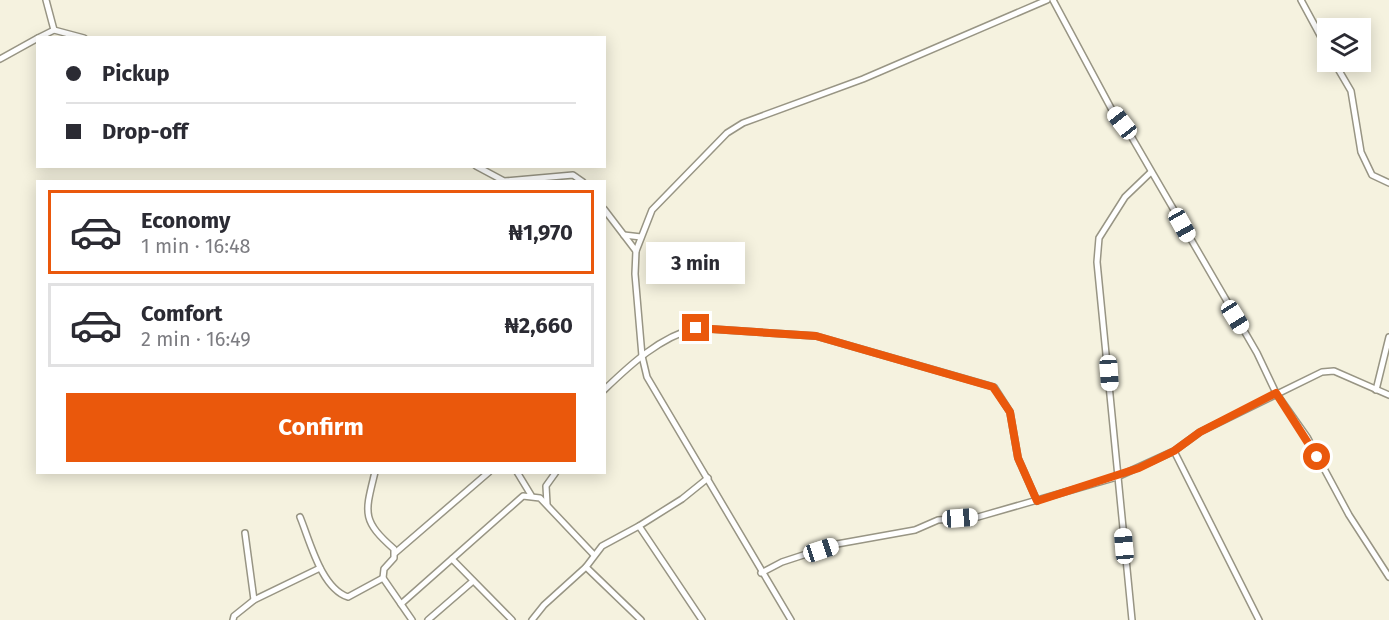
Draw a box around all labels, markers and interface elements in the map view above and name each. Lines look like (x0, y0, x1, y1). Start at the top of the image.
map controls (1317, 18, 1371, 72)
button: layers (1317, 18, 1371, 72)
text: Pickup (102, 60, 170, 87)
car (1104, 103, 1140, 143)
text: Drop-off (102, 118, 188, 145)
icon: car (69, 205, 123, 259)
car (1165, 205, 1199, 245)
text: Economy (141, 207, 230, 234)
text: ₦1,970 (509, 219, 573, 246)
text: 1 min · 16:48 (141, 234, 251, 258)
callout: 3 min (646, 241, 746, 283)
text: 3 min (671, 251, 720, 275)
car (1218, 297, 1252, 337)
icon: car (69, 298, 123, 352)
text: Comfort (141, 300, 222, 327)
text: ₦2,660 (504, 312, 573, 339)
route end (682, 314, 709, 341)
text: 2 min · 16:49 (141, 327, 251, 351)
car (1099, 354, 1119, 392)
button: Confirm (66, 393, 576, 462)
route start (1303, 443, 1330, 470)
car (941, 508, 979, 528)
car (1113, 527, 1135, 565)
car (801, 536, 841, 564)

